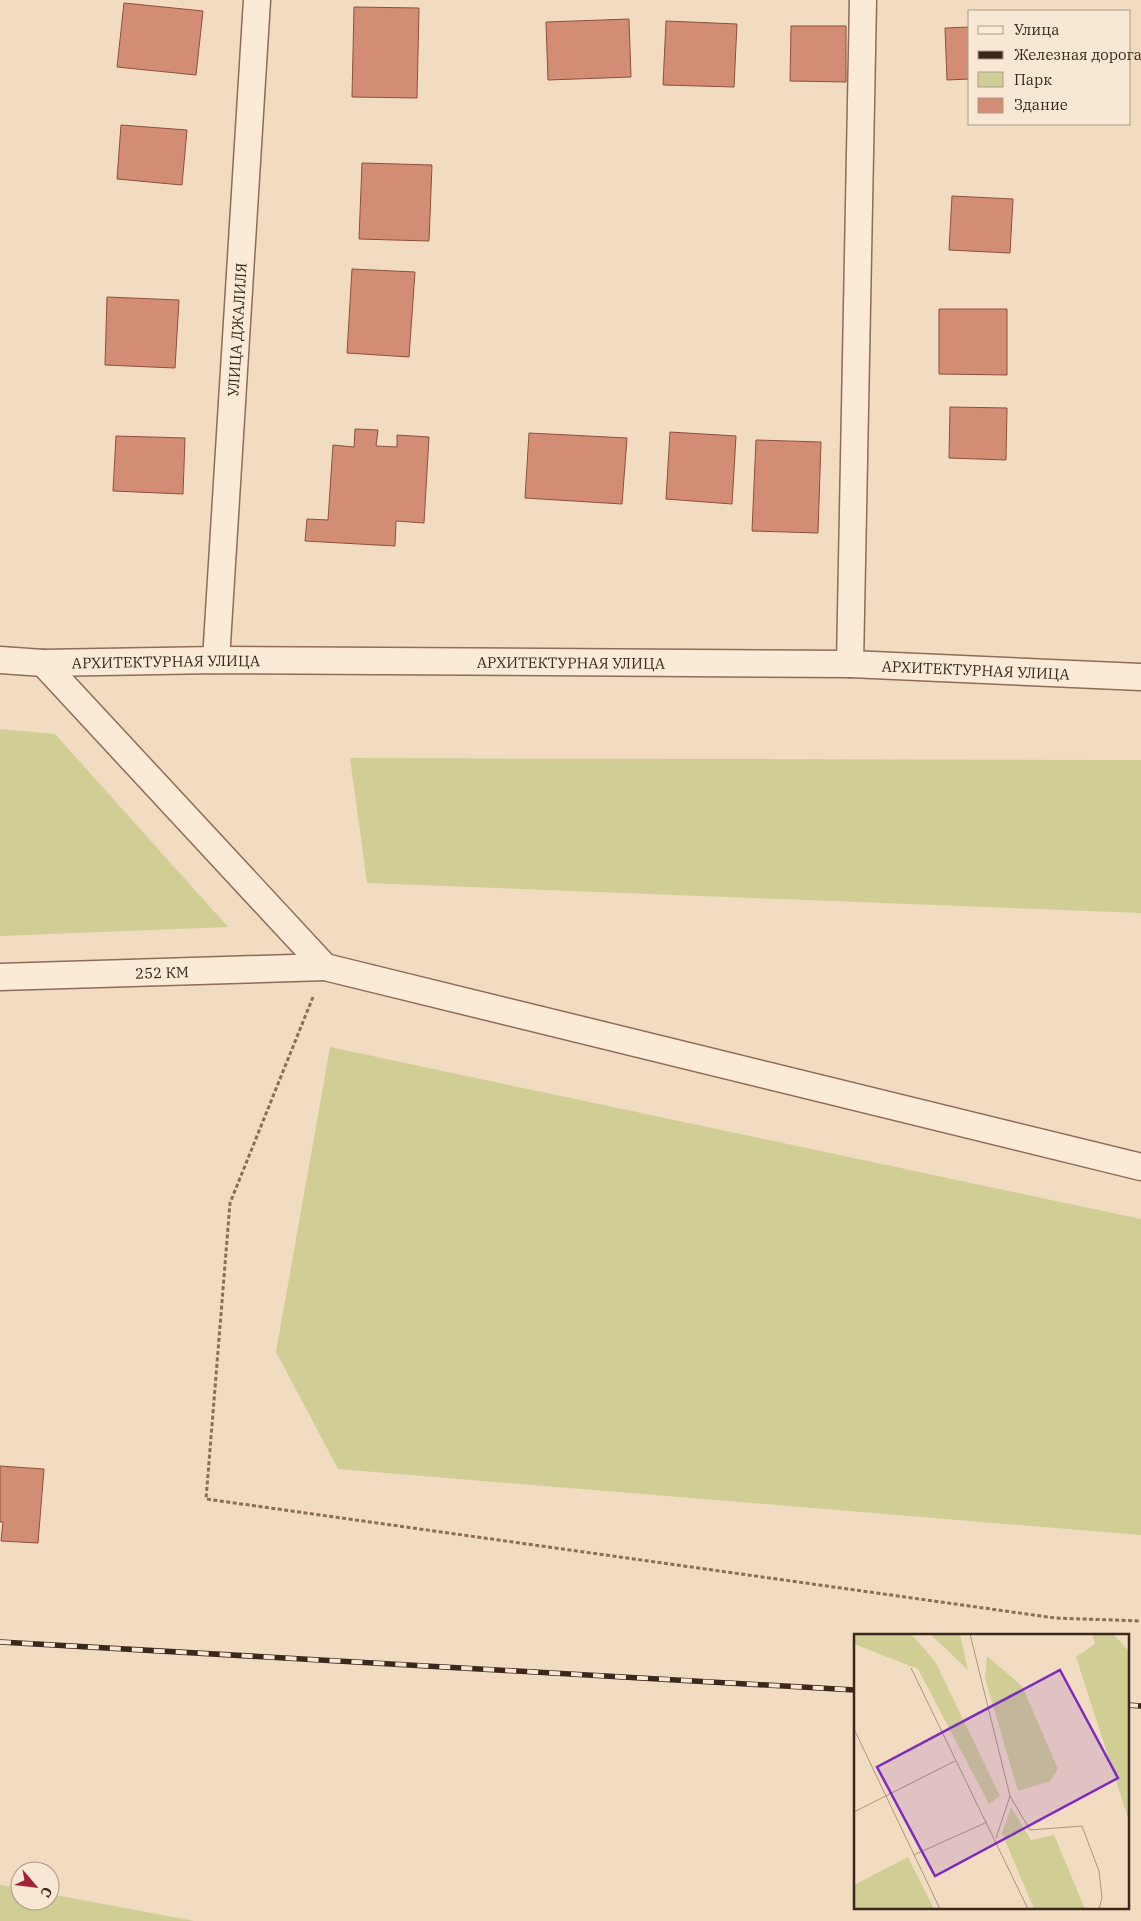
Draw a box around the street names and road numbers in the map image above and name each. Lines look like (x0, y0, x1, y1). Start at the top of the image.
street label: УЛИЦА ДЖАЛИЛЯ (223, 262, 250, 397)
street label: АРХИТЕКТУРНАЯ УЛИЦА (72, 650, 261, 672)
street label: АРХИТЕКТУРНАЯ УЛИЦА (477, 652, 666, 672)
street label: АРХИТЕКТУРНАЯ УЛИЦА (881, 656, 1071, 683)
street label: 252 КМ (135, 962, 189, 982)

